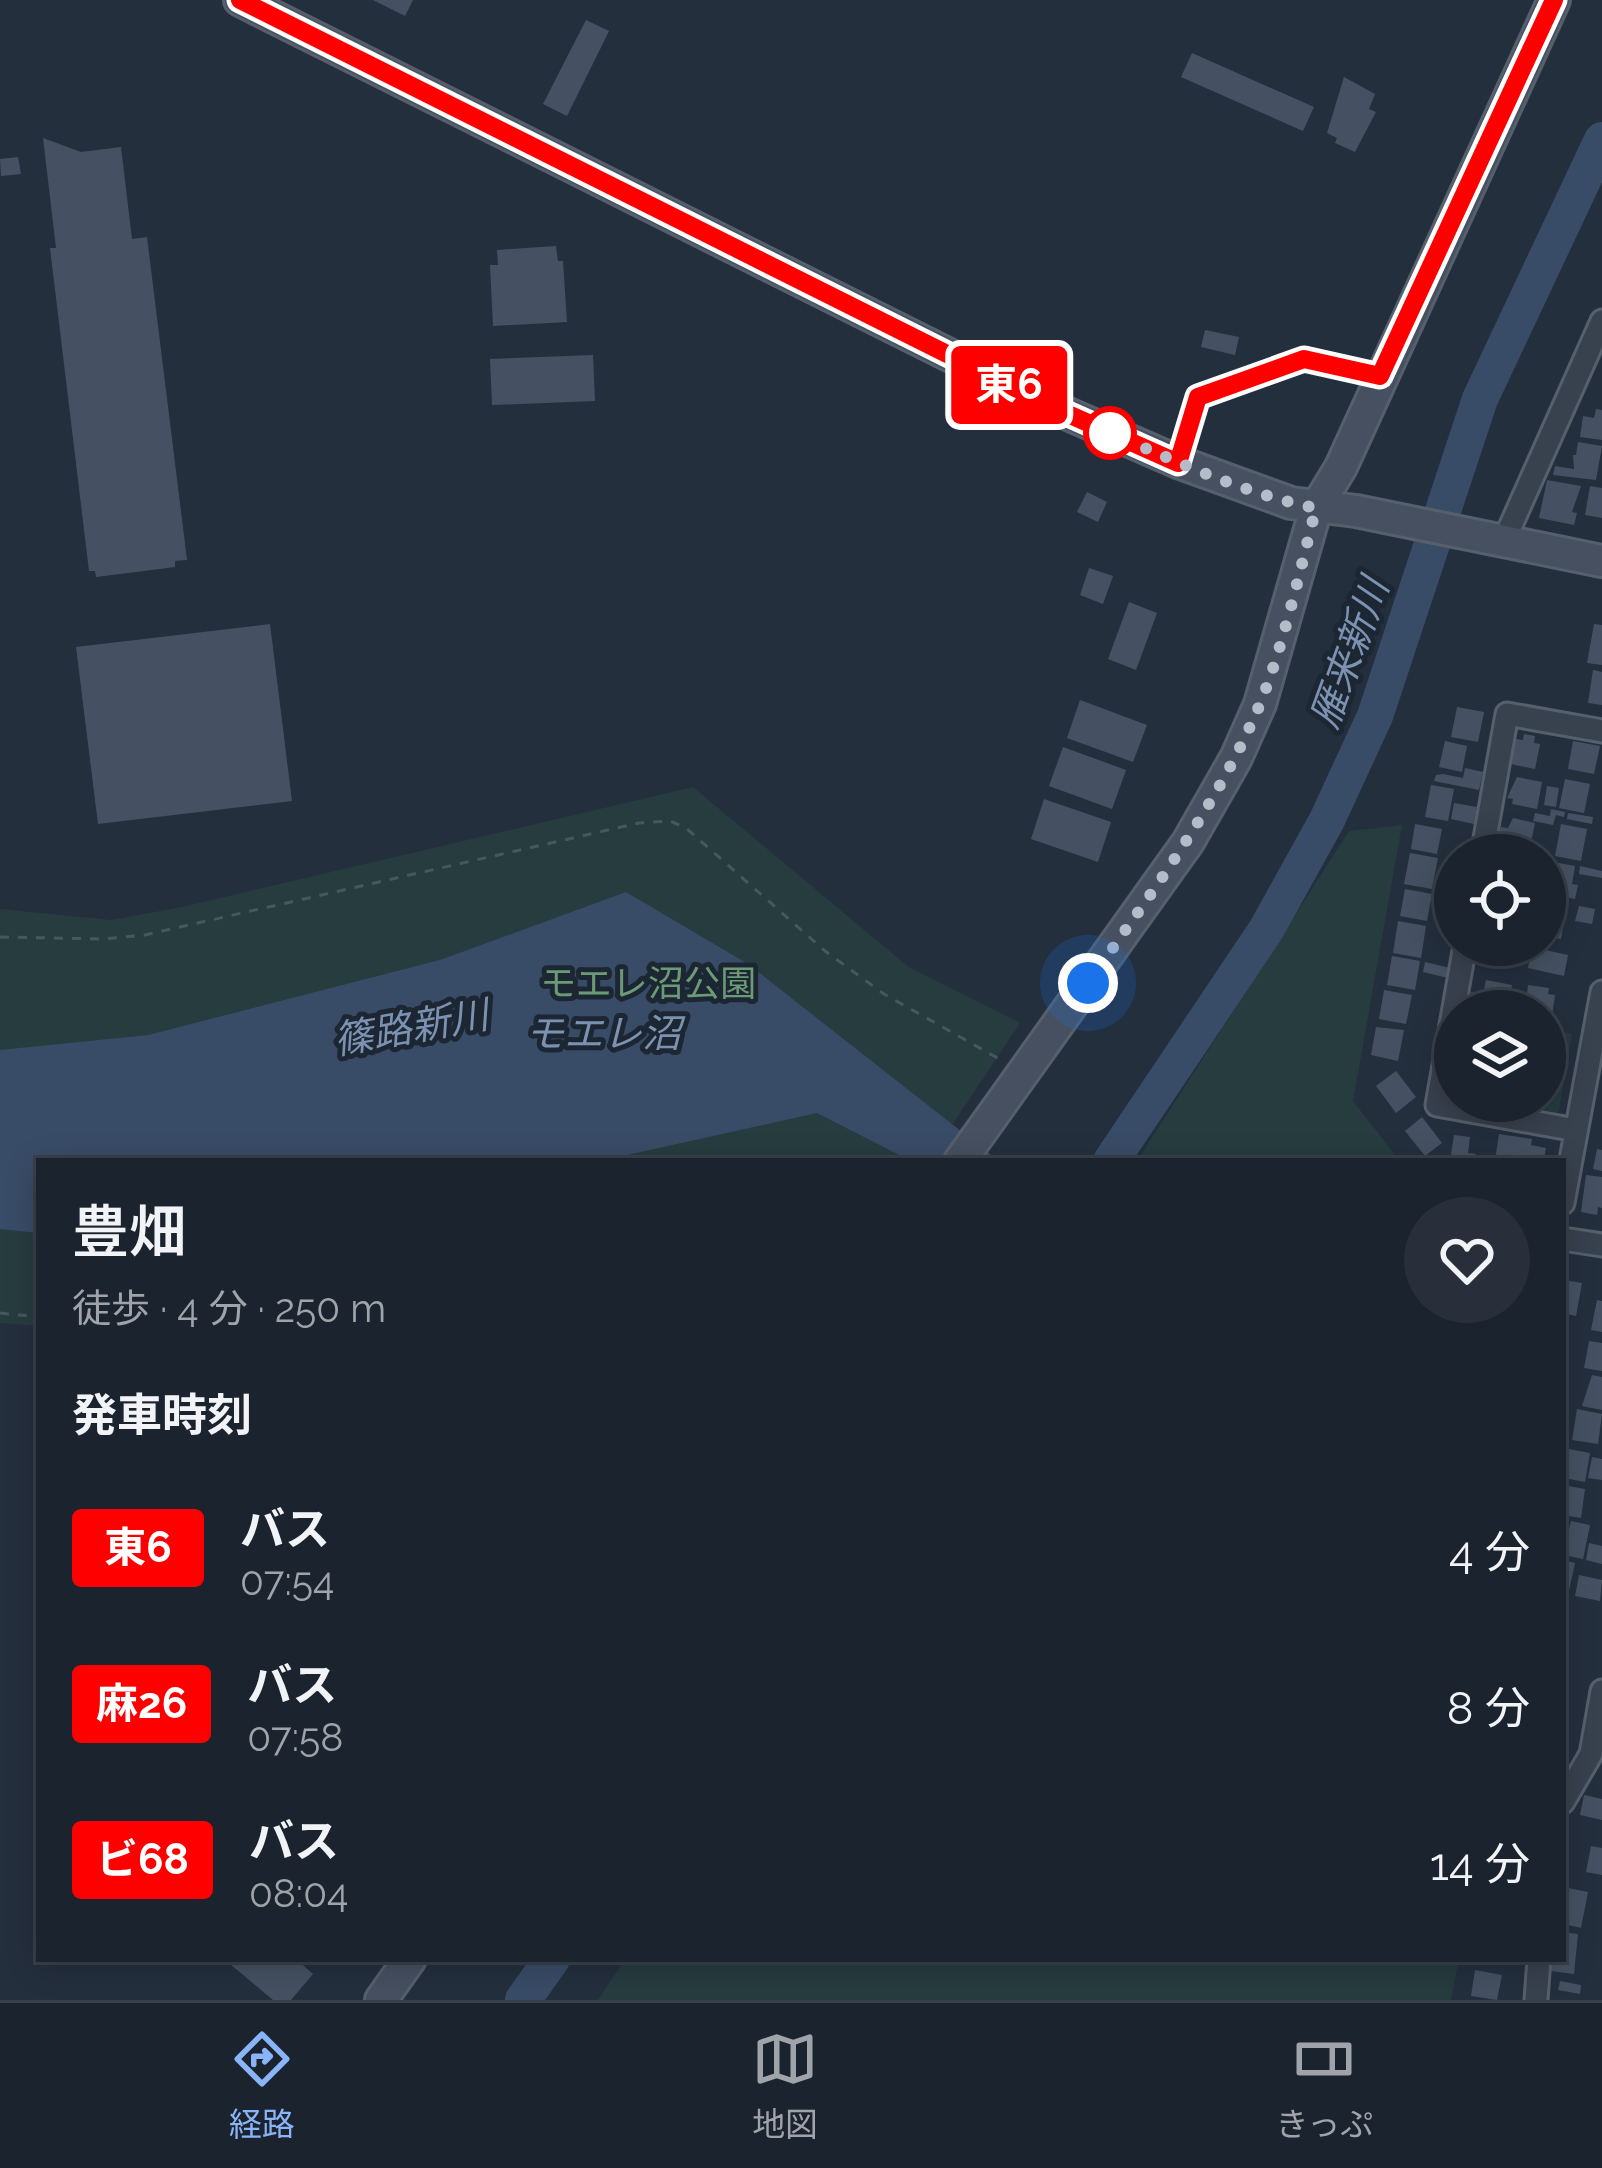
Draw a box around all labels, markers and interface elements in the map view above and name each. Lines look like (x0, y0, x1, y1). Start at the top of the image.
line badge: 東6 (955, 346, 1063, 424)
text: 東6 (975, 360, 1043, 409)
unlabelled marker (1085, 408, 1135, 458)
water label: 雁来新川 (1301, 568, 1399, 734)
map controls (1434, 834, 1566, 1122)
button: locate (1434, 834, 1566, 966)
your location (1058, 953, 1118, 1013)
park label: モエレ沼公園 (540, 962, 756, 1004)
water label: 篠路新川 (330, 990, 496, 1063)
button: layers (1434, 990, 1566, 1122)
water label: モエレ沼 (525, 1010, 686, 1056)
button: heart (1404, 1197, 1530, 1323)
text: 豊畑 (72, 1198, 186, 1265)
text: 徒歩 · 4 分 · 250 m (72, 1285, 386, 1331)
text: 発車時刻 (72, 1389, 252, 1442)
text: バス (240, 1503, 330, 1556)
text: 東6 (104, 1523, 172, 1572)
text: 4 分 (1449, 1526, 1530, 1579)
text: 07:54 (240, 1558, 334, 1604)
text: バス (247, 1659, 337, 1712)
text: 麻26 (96, 1679, 187, 1728)
text: 8 分 (1447, 1682, 1530, 1735)
text: 07:58 (247, 1714, 343, 1760)
text: バス (249, 1815, 339, 1868)
text: ビ68 (96, 1835, 189, 1884)
text: 14 分 (1430, 1838, 1530, 1891)
text: 08:04 (249, 1870, 348, 1916)
tab: 経路 (229, 2026, 295, 2146)
tab: 地図 (752, 2026, 818, 2146)
tab: きっぷ (1276, 2026, 1373, 2146)

